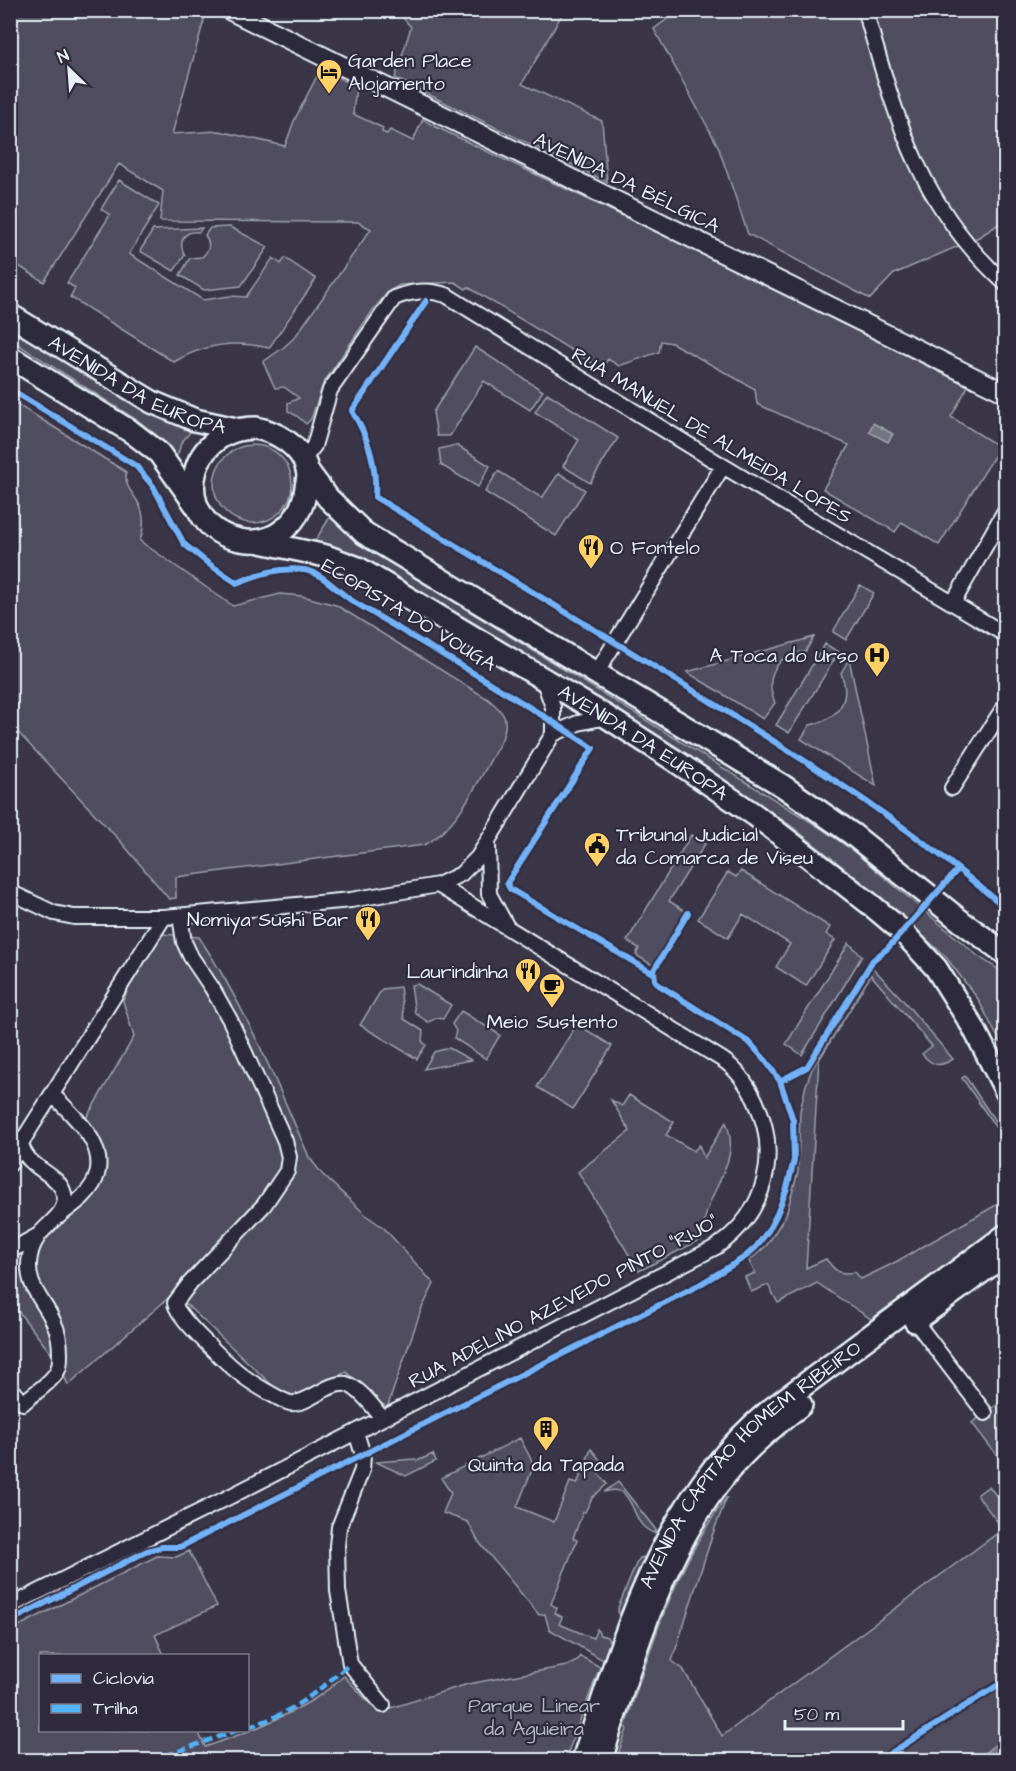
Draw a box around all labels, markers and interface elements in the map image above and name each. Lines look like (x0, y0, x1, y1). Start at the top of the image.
north arrow (39, 39, 99, 99)
text: N (54, 44, 72, 68)
place label: Garden Place Alojamento (348, 47, 472, 98)
hotel icon: Garden Place Alojamento (314, 57, 344, 95)
street label: AVENIDA DA BÉLGICA (529, 126, 725, 240)
street label: AVENIDA DA EUROPA (43, 329, 228, 441)
street label: RUA MANUEL DE ALMEIDA LOPES (566, 341, 857, 531)
restaurant icon: O Fontelo (576, 532, 606, 570)
place label: O Fontelo (610, 534, 700, 562)
street label: ECOPISTA DO VOUGA (316, 551, 501, 678)
hospital icon: A Toca do Urso (862, 640, 892, 678)
place label: A Toca do Urso (710, 642, 858, 670)
street label: AVENIDA DA EUROPA (553, 678, 733, 808)
place label: Tribunal Judicial da Comarca de Viseu (616, 821, 813, 872)
public building icon: Tribunal Judicial da Comarca de Viseu (582, 830, 612, 868)
restaurant icon: Nomiya Sushi Bar (353, 904, 383, 942)
place label: Nomiya Sushi Bar (187, 906, 348, 935)
restaurant icon: Laurindinha (513, 956, 543, 994)
place label: Laurindinha (406, 958, 508, 986)
cafe icon: Meio Sustento (537, 971, 567, 1009)
place label: Meio Sustento (487, 1008, 617, 1036)
street label: RUA ADELINO AZEVEDO PINTO "RIJO" (404, 1208, 723, 1396)
street label: AVENIDA CAPITÃO HOMEM RIBEIRO (633, 1334, 867, 1593)
building icon: Quinta da Tapada (531, 1414, 561, 1452)
place label: Quinta da Tapada (468, 1451, 624, 1479)
legend (39, 1654, 249, 1732)
text: Ciclovia (93, 1666, 154, 1691)
park label: Parque Linear da Aguieira (468, 1692, 600, 1744)
scale bar (785, 1693, 904, 1731)
text: Trilha (93, 1696, 138, 1721)
text: 50 m (794, 1702, 839, 1727)

